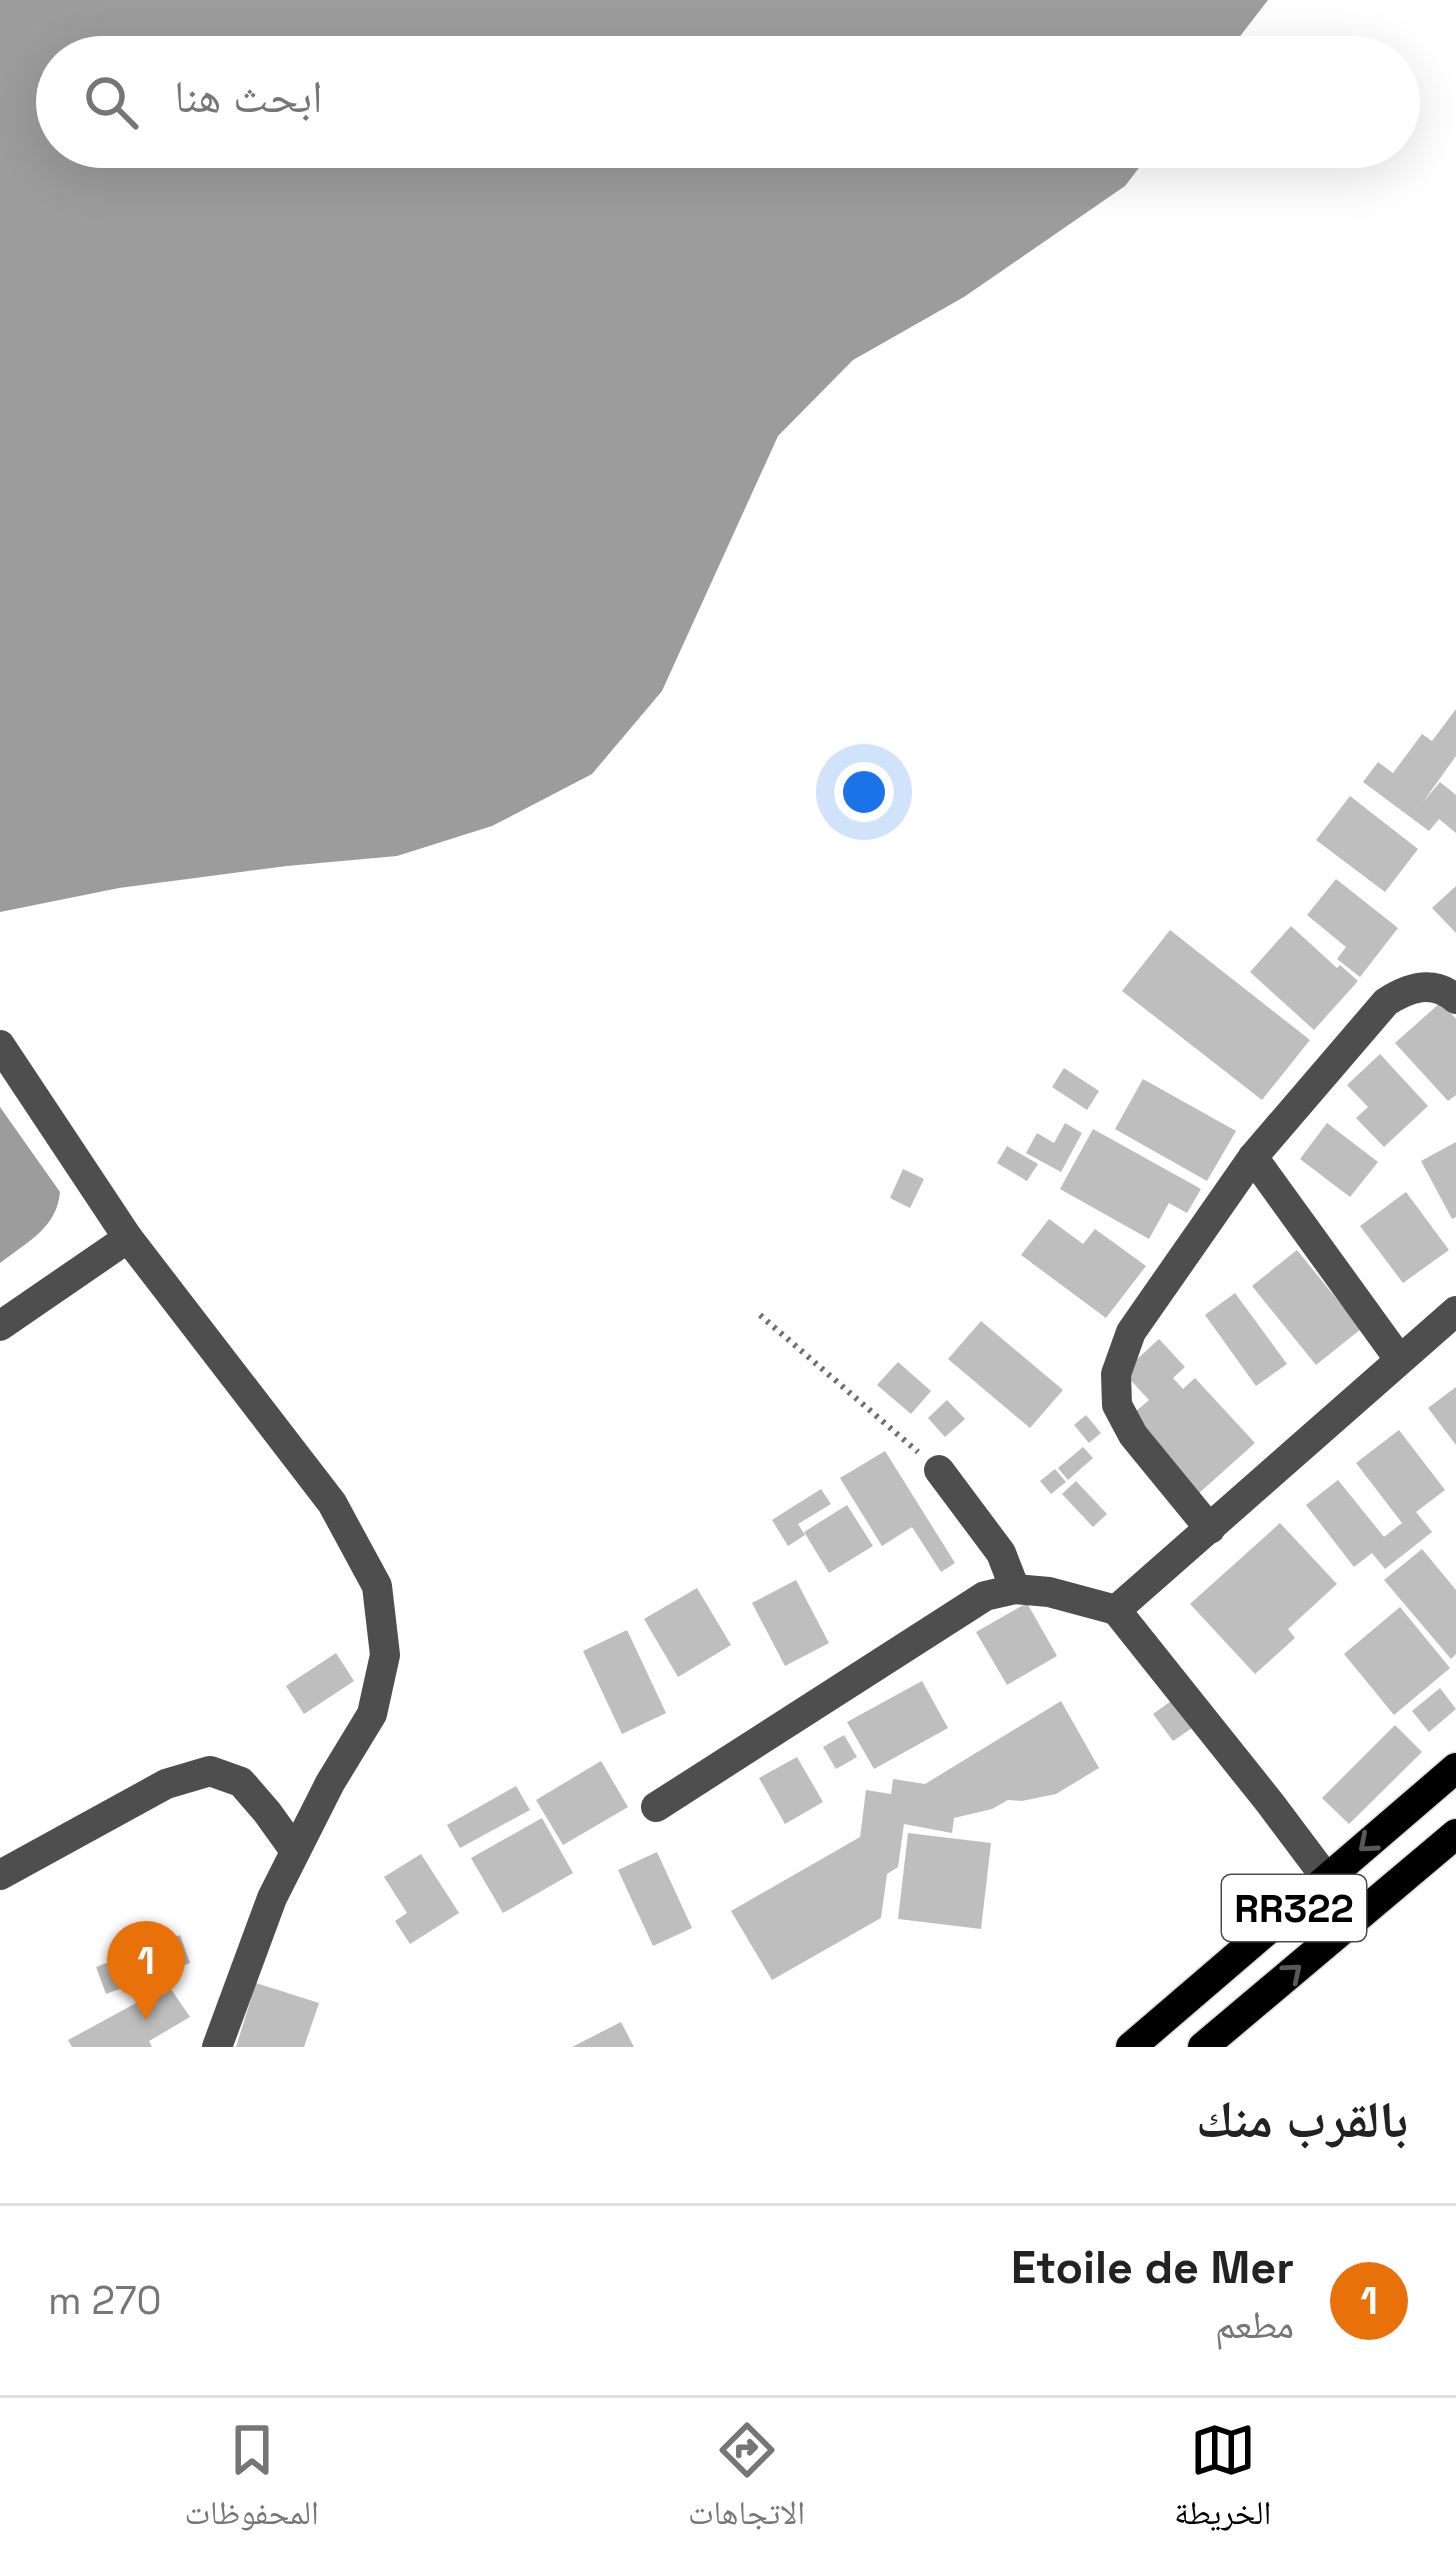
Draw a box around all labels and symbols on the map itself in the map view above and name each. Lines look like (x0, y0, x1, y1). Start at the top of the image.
your location (834, 762, 894, 822)
one-way arrow (1359, 1830, 1381, 1852)
road number: RR322 (1222, 1875, 1366, 1941)
pin: 1 (107, 1921, 185, 2020)
one-way arrow (1279, 1965, 1301, 1987)

